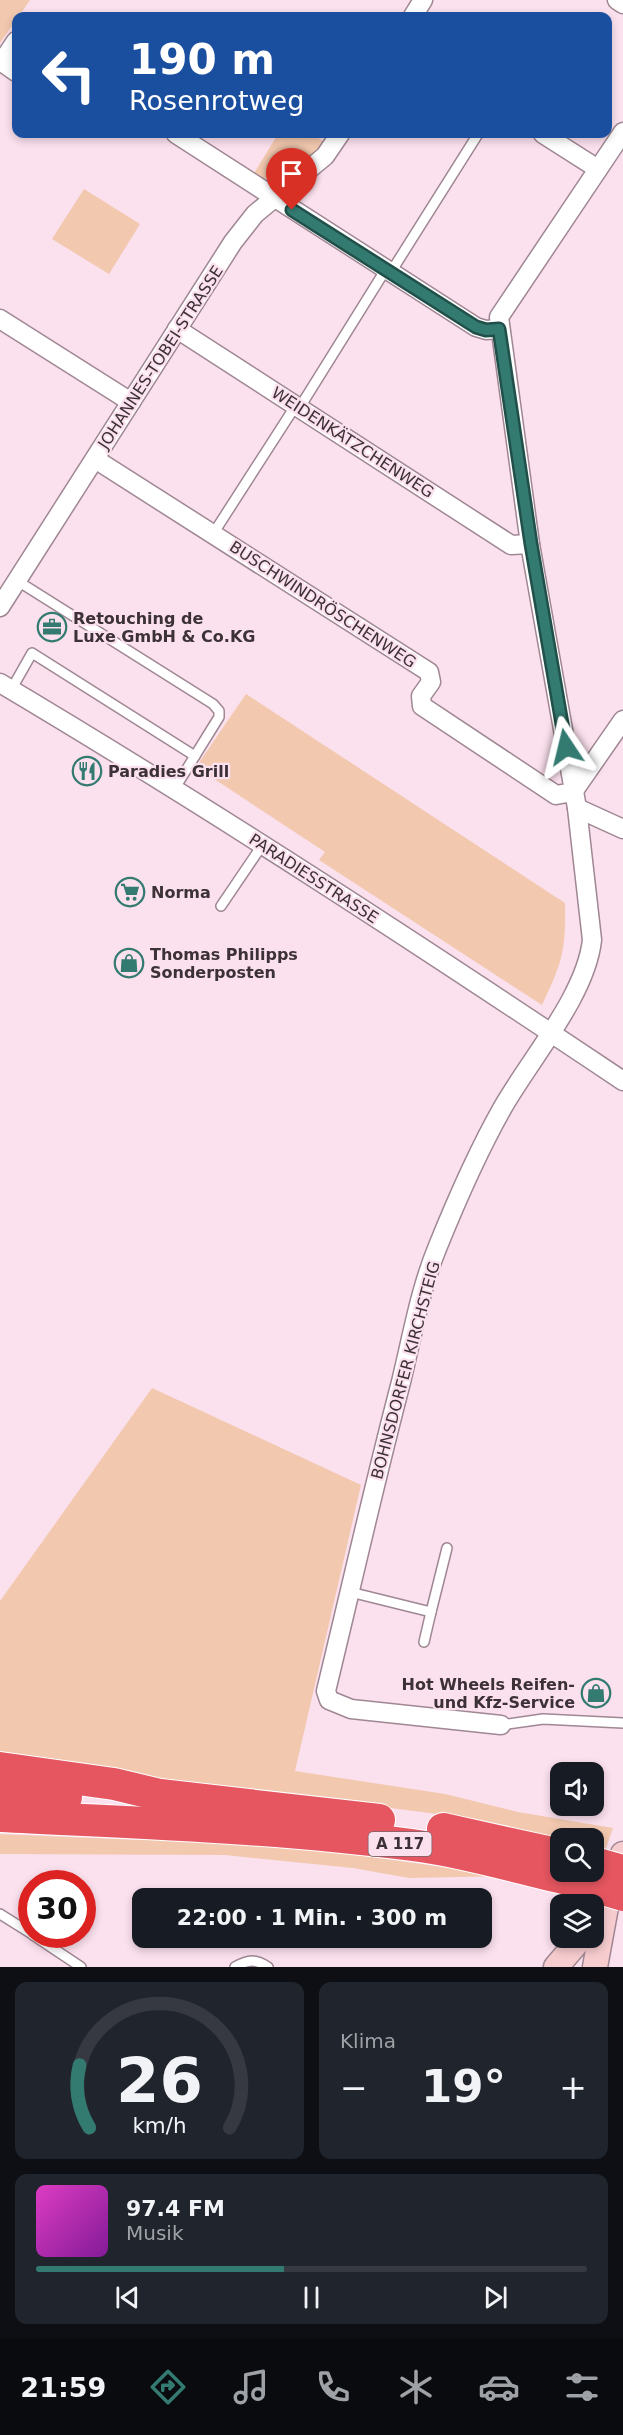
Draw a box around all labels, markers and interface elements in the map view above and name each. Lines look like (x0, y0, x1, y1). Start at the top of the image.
text: 190 m (129, 35, 275, 84)
icon: left (30, 36, 108, 114)
text: Rosenrotweg (129, 85, 304, 116)
pin (266, 148, 317, 210)
icon: arrive (275, 157, 308, 190)
street label: JOHANNES-TOBEI-STRASSE (93, 262, 227, 453)
street label: WEIDENKÄTZCHENWEG (268, 383, 437, 502)
street label: BUSCHWINDRÖSCHENWEG (226, 537, 419, 672)
place label: Retouching de Luxe GmbH & Co.KG (73, 609, 255, 646)
office icon: Retouching de Luxe GmbH & Co.KG (36, 611, 68, 643)
position arrow (534, 715, 598, 779)
restaurant icon: Paradies Grill (71, 755, 103, 787)
place label: Paradies Grill (108, 762, 229, 781)
street label: PARADIESSTRASSE (246, 830, 382, 927)
supermarket icon: Norma (114, 876, 146, 908)
place label: Norma (151, 883, 211, 902)
place label: Thomas Philipps Sonderposten (150, 945, 298, 982)
shop icon: Thomas Philipps Sonderposten (113, 947, 145, 979)
street label: BOHNSDORFER KIRCHSTEIG (367, 1259, 444, 1481)
place label: Hot Wheels Reifen- und Kfz-Service (402, 1675, 575, 1712)
shop icon: Hot Wheels Reifen- und Kfz-Service (580, 1677, 612, 1709)
map controls (550, 1762, 604, 1948)
button: sound (550, 1762, 604, 1816)
button: search (550, 1828, 604, 1882)
road number: A 117 (368, 1832, 432, 1856)
speed limit sign: 30 (18, 1870, 96, 1948)
button: layers (550, 1894, 604, 1948)
text: 22:00 · 1 Min. · 300 m (177, 1905, 447, 1930)
text: Klima (340, 2029, 396, 2053)
text: 26 (116, 2044, 203, 2117)
text: 19° (421, 2060, 506, 2113)
text: − (340, 2068, 368, 2107)
text: + (559, 2068, 587, 2107)
text: km/h (132, 2113, 187, 2138)
text: 97.4 FM (126, 2196, 225, 2221)
text: Musik (126, 2221, 184, 2245)
icon: previous (111, 2281, 144, 2314)
icon: pause (295, 2281, 328, 2314)
icon: next (479, 2281, 512, 2314)
icon: directions (147, 2366, 189, 2408)
icon: music (230, 2366, 272, 2408)
icon: phone (312, 2366, 354, 2408)
icon: climate (395, 2366, 437, 2408)
icon: car (478, 2366, 520, 2408)
icon: filters (561, 2366, 603, 2408)
text: 21:59 (20, 2372, 106, 2403)

